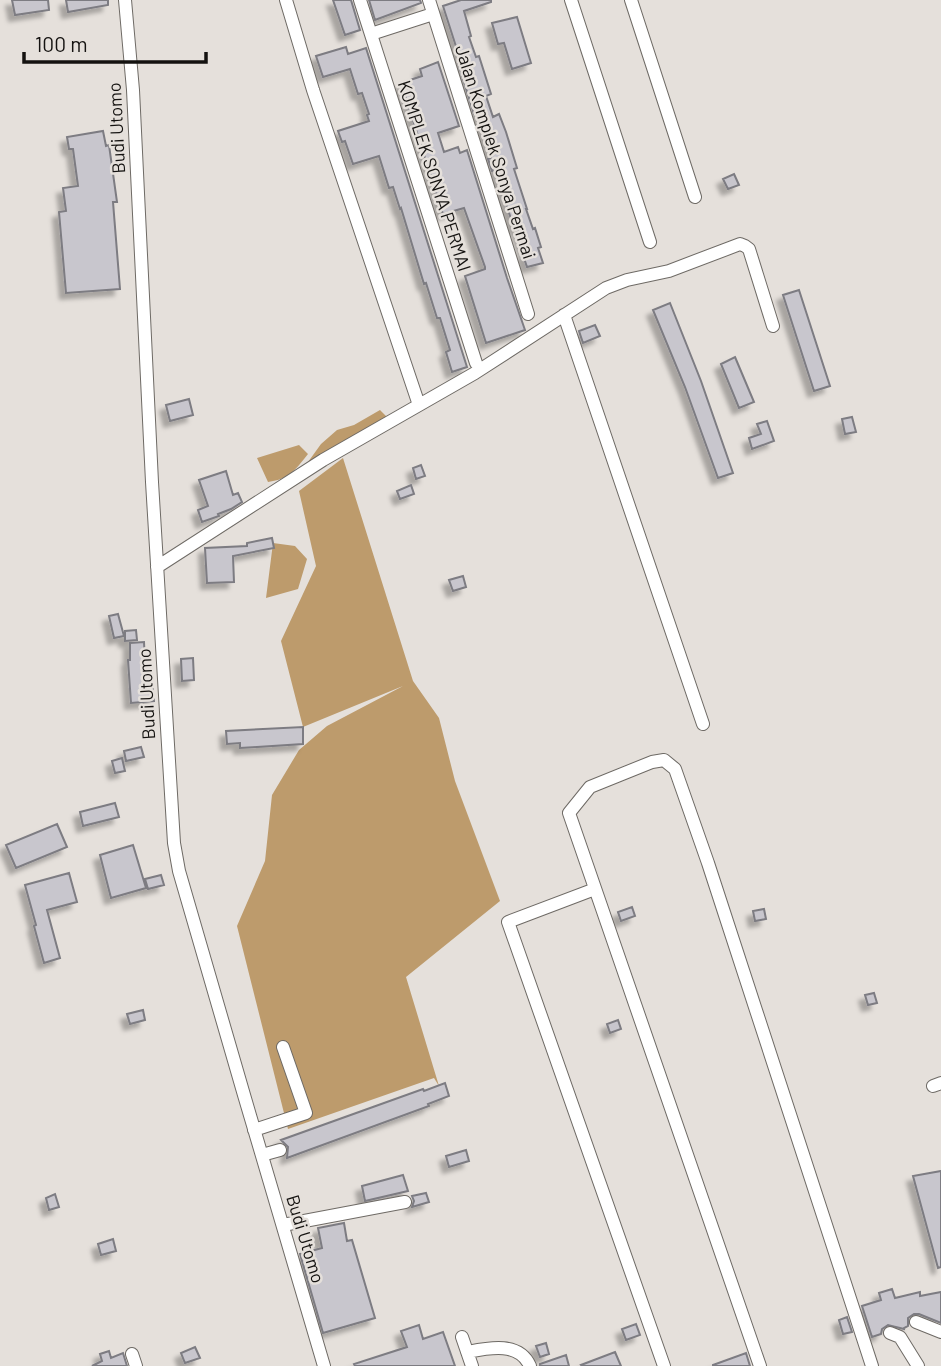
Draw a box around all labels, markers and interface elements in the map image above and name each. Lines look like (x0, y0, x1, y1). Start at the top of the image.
scale bar (24, 21, 206, 65)
text: 100 m (35, 31, 88, 56)
street label: Jalan Komplek Sonya Permai (451, 42, 541, 262)
street label: KOMPLEK SONYA PERMAI (394, 77, 476, 274)
street label: Budi Utomo (103, 82, 129, 174)
street label: Budi Utomo (133, 648, 159, 740)
street label: Budi Utomo (282, 1192, 330, 1285)

